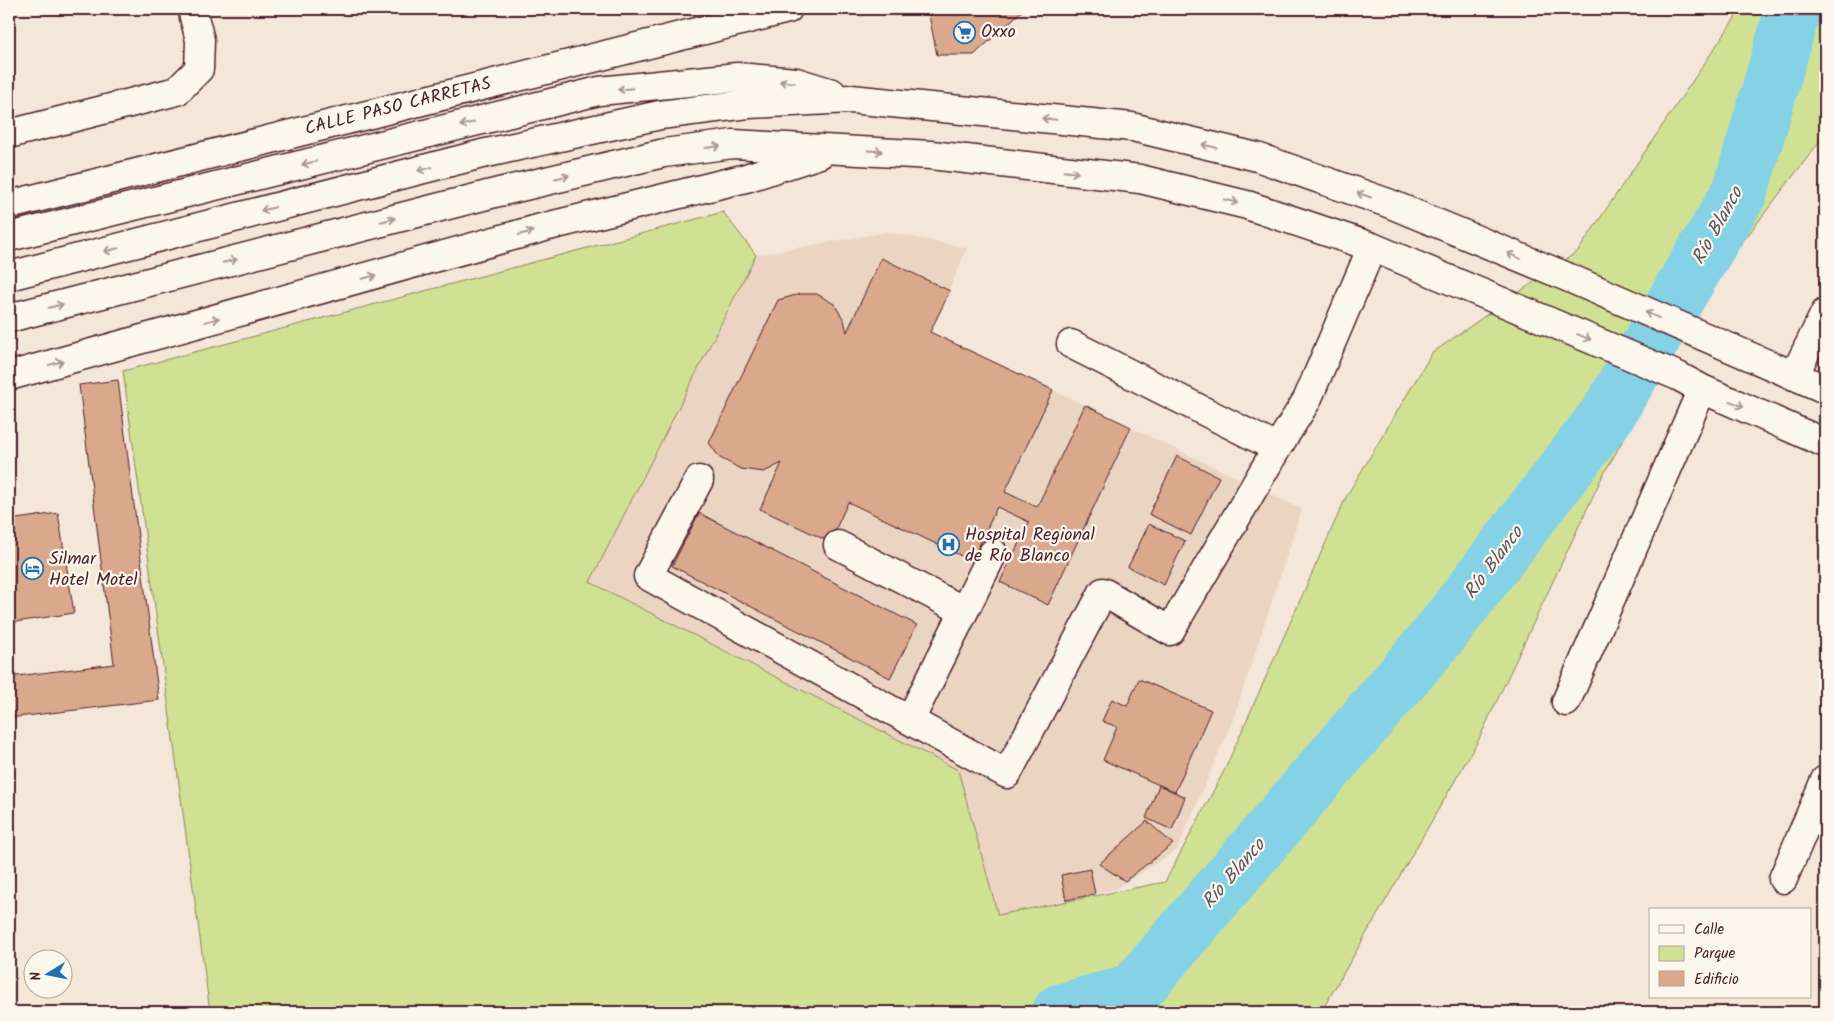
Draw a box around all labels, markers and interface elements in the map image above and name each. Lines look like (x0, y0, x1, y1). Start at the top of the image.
place label: Oxxo (981, 18, 1016, 47)
supermarket icon: Oxxo (953, 20, 977, 44)
street label: CALLE PASO CARRETAS (302, 70, 495, 144)
one-way arrow (779, 77, 795, 86)
one-way arrow (617, 84, 633, 94)
one-way arrow (1042, 114, 1058, 124)
one-way arrow (459, 120, 475, 129)
one-way arrow (1202, 141, 1218, 150)
one-way arrow (704, 142, 720, 152)
one-way arrow (867, 147, 883, 156)
one-way arrow (301, 159, 317, 168)
one-way arrow (418, 164, 434, 174)
one-way arrow (1063, 167, 1079, 177)
one-way arrow (554, 172, 570, 181)
water label: Río Blanco (1684, 180, 1752, 270)
one-way arrow (1357, 190, 1372, 199)
one-way arrow (1222, 197, 1238, 206)
one-way arrow (260, 205, 276, 214)
one-way arrow (379, 215, 395, 224)
one-way arrow (517, 227, 533, 237)
one-way arrow (103, 246, 119, 255)
one-way arrow (1507, 250, 1522, 259)
one-way arrow (222, 256, 238, 265)
one-way arrow (361, 271, 377, 281)
one-way arrow (47, 301, 63, 310)
one-way arrow (1645, 309, 1660, 319)
one-way arrow (204, 314, 220, 324)
one-way arrow (1576, 333, 1591, 343)
one-way arrow (47, 357, 63, 367)
one-way arrow (1729, 400, 1744, 410)
water label: Río Blanco (1457, 519, 1532, 606)
place label: Hospital Regional de Río Blanco (965, 521, 1095, 571)
hospital icon: Hospital Regional de Río Blanco (937, 533, 961, 557)
place label: Silmar Hotel Motel (49, 545, 138, 595)
hotel icon: Silmar Hotel Motel (21, 557, 45, 581)
water label: Río Blanco (1195, 831, 1274, 916)
legend (1649, 908, 1812, 998)
text: Calle (1694, 918, 1724, 942)
text: Parque (1694, 942, 1735, 966)
north arrow (22, 948, 72, 998)
text: Edificio (1694, 968, 1739, 992)
text: N (25, 970, 48, 982)

